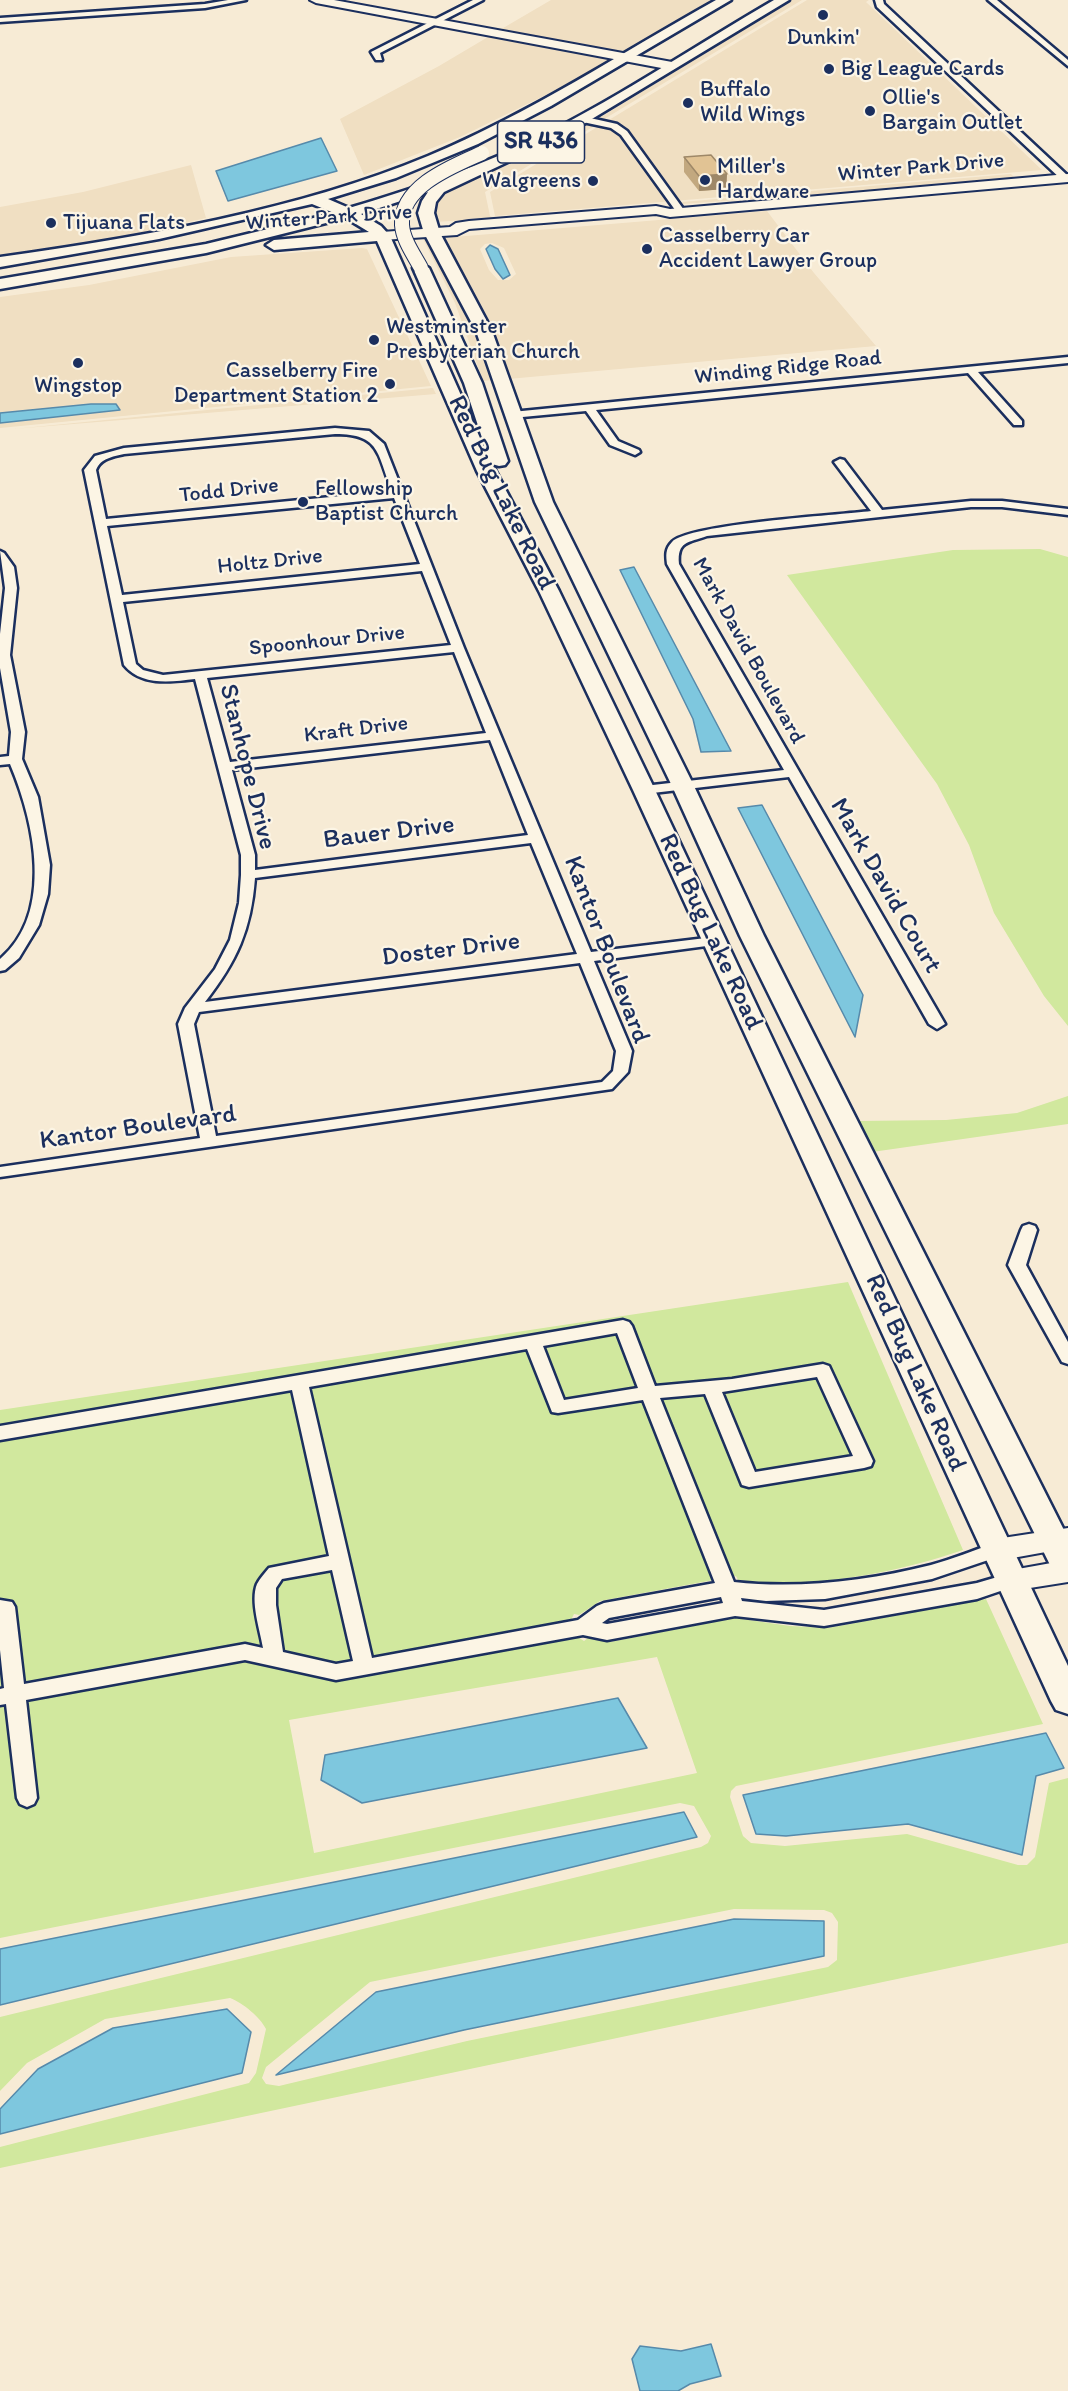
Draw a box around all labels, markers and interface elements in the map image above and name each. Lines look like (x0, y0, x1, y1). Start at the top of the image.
marker: Dunkin' (816, 8, 830, 22)
place label: Dunkin' (787, 25, 859, 51)
place label: Big League Cards (841, 56, 1004, 82)
marker: Big League Cards (822, 62, 836, 76)
place label: Buffalo Wild Wings (700, 77, 805, 128)
place label: Ollie's Bargain Outlet (882, 85, 1023, 136)
marker: Buffalo Wild Wings (681, 96, 695, 110)
marker: Ollie's Bargain Outlet (863, 104, 877, 118)
road number: SR 436 (498, 121, 584, 163)
street label: Winter Park Drive (837, 148, 1005, 188)
place label: Miller's Hardware (717, 154, 809, 206)
place label: Walgreens (482, 168, 581, 194)
marker: Miller's Hardware (698, 173, 712, 187)
marker: Walgreens (586, 174, 600, 188)
street label: Winter Park Drive (245, 199, 413, 237)
place label: Tijuana Flats (63, 210, 185, 236)
marker: Tijuana Flats (44, 216, 58, 230)
place label: Casselberry Car Accident Lawyer Group (659, 223, 877, 274)
marker: Casselberry Car Accident Lawyer Group (640, 242, 654, 256)
place label: Westminster Presbyterian Church (386, 314, 580, 366)
marker: Westminster Presbyterian Church (367, 333, 381, 347)
street label: Winding Ridge Road (693, 345, 883, 391)
marker: Wingstop (71, 356, 85, 370)
place label: Casselberry Fire Department Station 2 (174, 358, 378, 410)
place label: Wingstop (34, 373, 122, 399)
marker: Casselberry Fire Department Station 2 (383, 377, 397, 391)
street label: Red Bug Lake Road (440, 391, 562, 595)
street label: Todd Drive (178, 473, 280, 509)
place label: Fellowship Baptist Church (315, 476, 458, 528)
marker: Fellowship Baptist Church (296, 495, 310, 509)
street label: Holtz Drive (216, 543, 324, 581)
street label: Mark David Boulevard (686, 553, 810, 749)
street label: Spoonhour Drive (248, 620, 406, 662)
street label: Stanhope Drive (211, 681, 283, 853)
street label: Kraft Drive (302, 711, 410, 749)
street label: Mark David Court (822, 793, 948, 979)
street label: Bauer Drive (322, 809, 456, 857)
street label: Red Bug Lake Road (651, 829, 769, 1035)
street label: Kantor Boulevard (556, 852, 656, 1048)
street label: Doster Drive (380, 926, 522, 974)
street label: Kantor Boulevard (38, 1099, 238, 1157)
street label: Red Bug Lake Road (857, 1269, 973, 1477)

